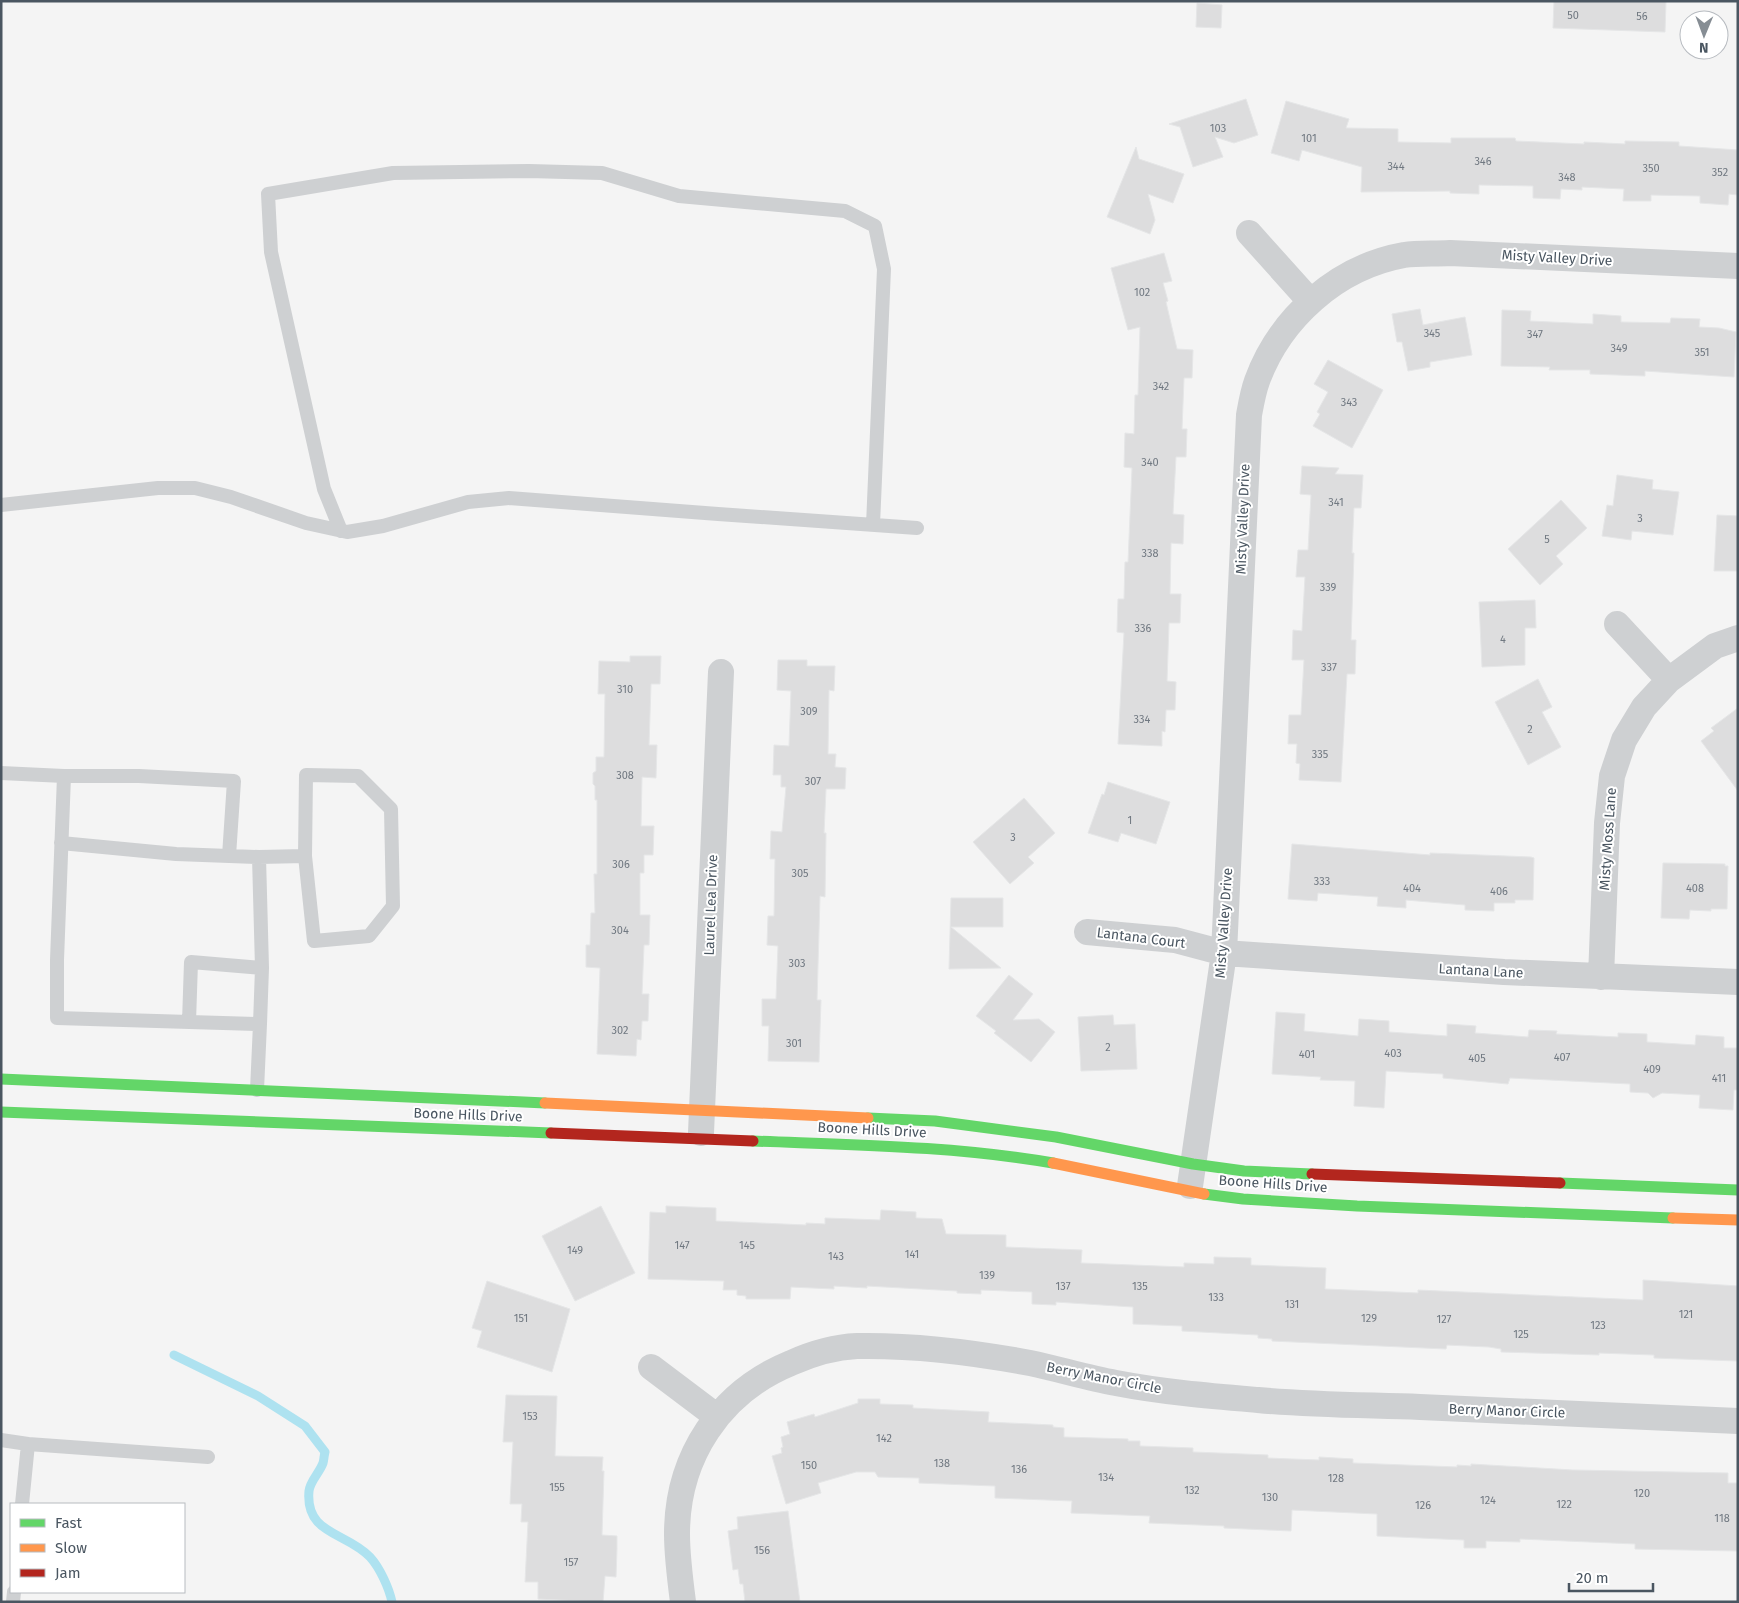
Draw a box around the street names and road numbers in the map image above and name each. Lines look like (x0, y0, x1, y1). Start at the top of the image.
street label: Misty Valley Drive (1501, 247, 1613, 269)
street label: Misty Valley Drive (1233, 463, 1253, 575)
street label: Misty Moss Lane (1596, 787, 1620, 891)
street label: Laurel Lea Drive (701, 854, 721, 956)
street label: Misty Valley Drive (1212, 867, 1236, 979)
street label: Lantana Court (1096, 924, 1187, 952)
street label: Lantana Lane (1438, 960, 1524, 982)
street label: Boone Hills Drive (413, 1105, 523, 1125)
street label: Boone Hills Drive (817, 1119, 927, 1141)
street label: Boone Hills Drive (1218, 1172, 1328, 1196)
street label: Berry Manor Circle (1045, 1359, 1163, 1397)
street label: Berry Manor Circle (1448, 1400, 1566, 1422)

